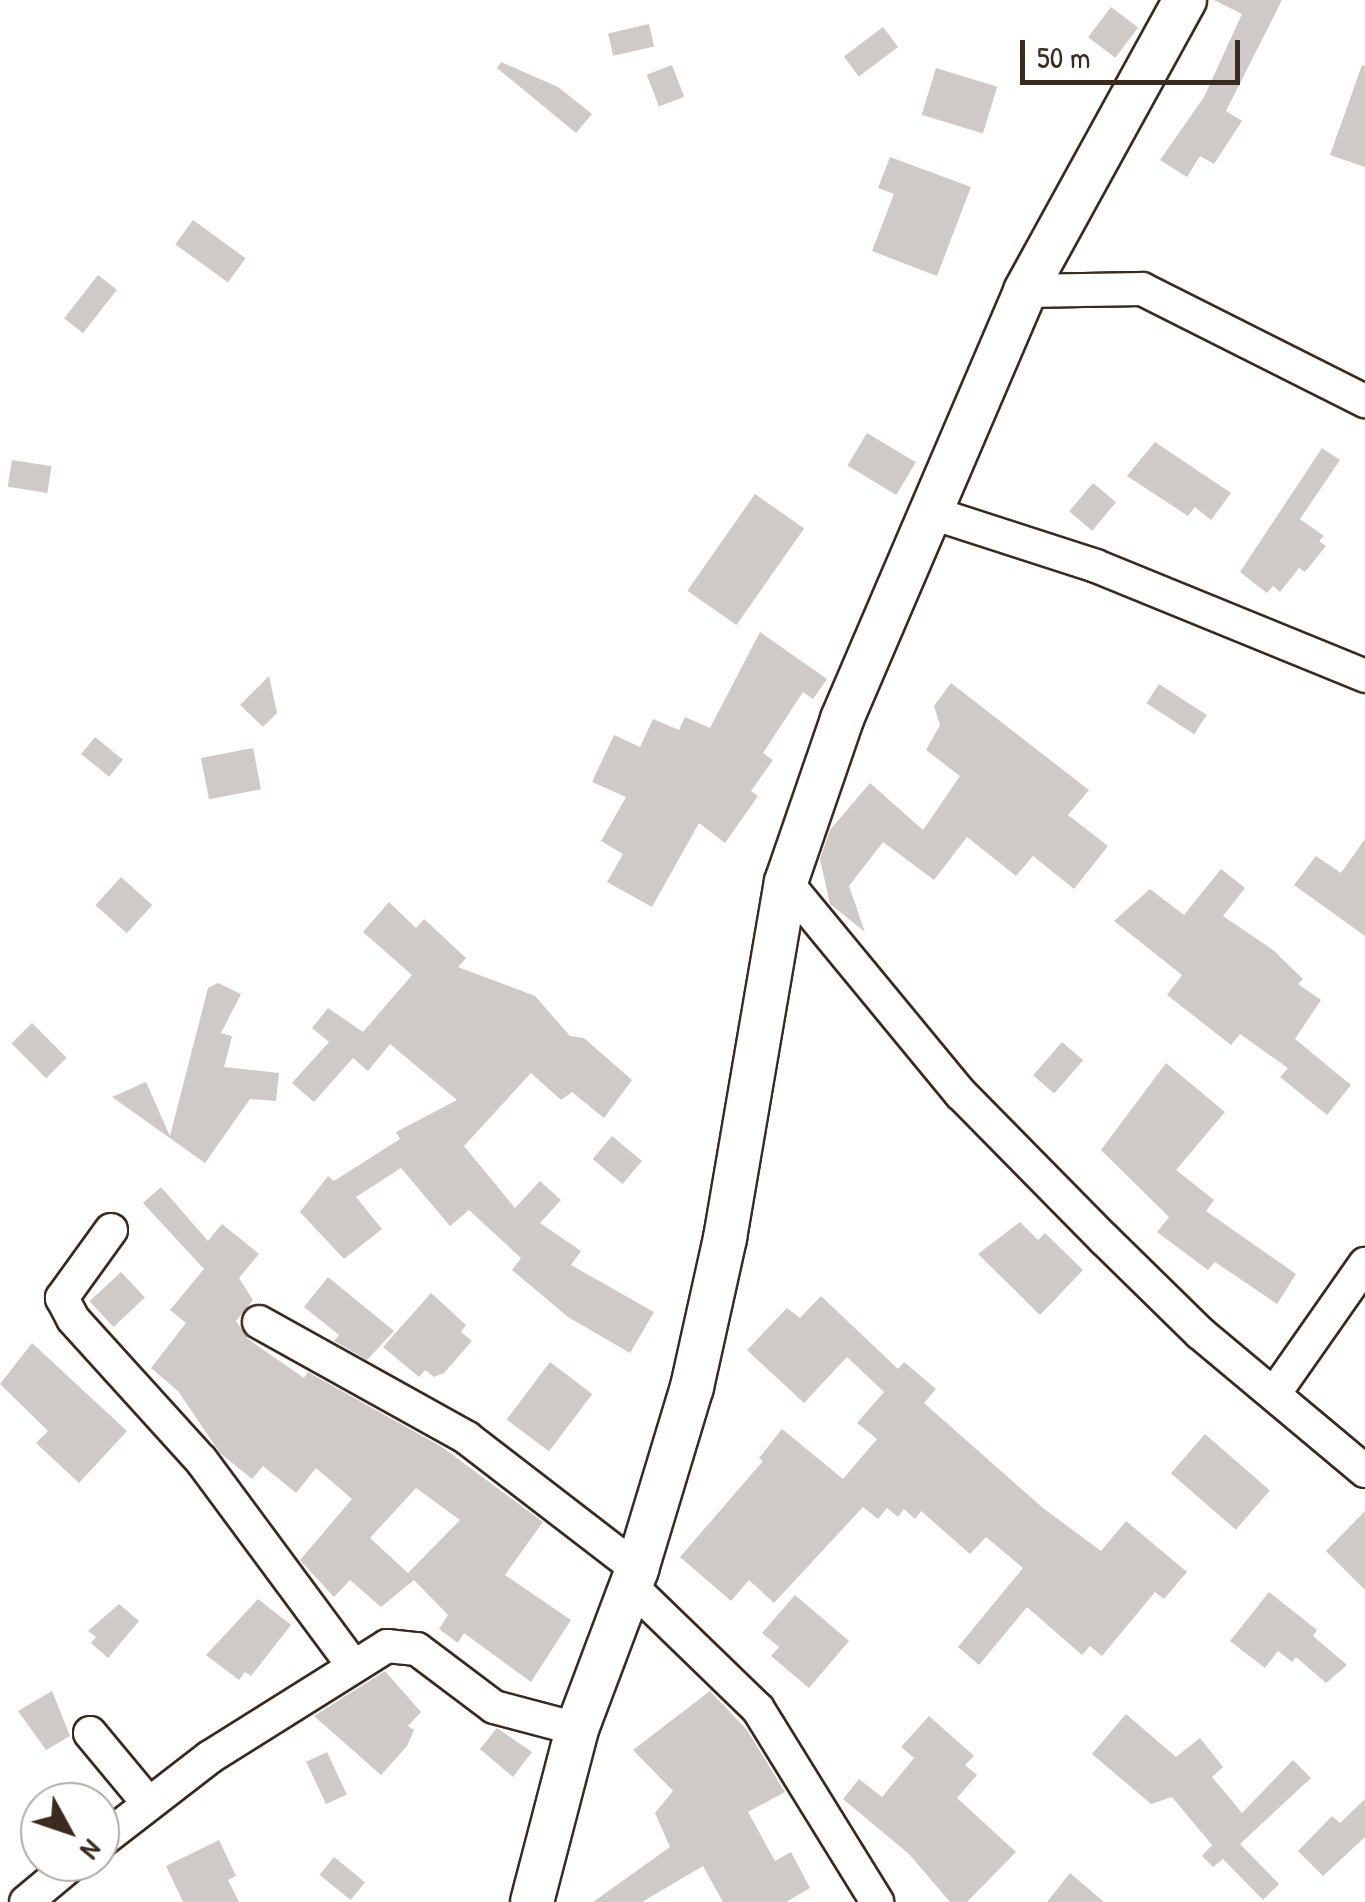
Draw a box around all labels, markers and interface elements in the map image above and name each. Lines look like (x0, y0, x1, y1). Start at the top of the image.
scale bar (1025, 20, 1245, 82)
text: 50 m (1037, 37, 1090, 77)
north arrow (20, 1782, 120, 1882)
text: N (72, 1832, 111, 1868)

